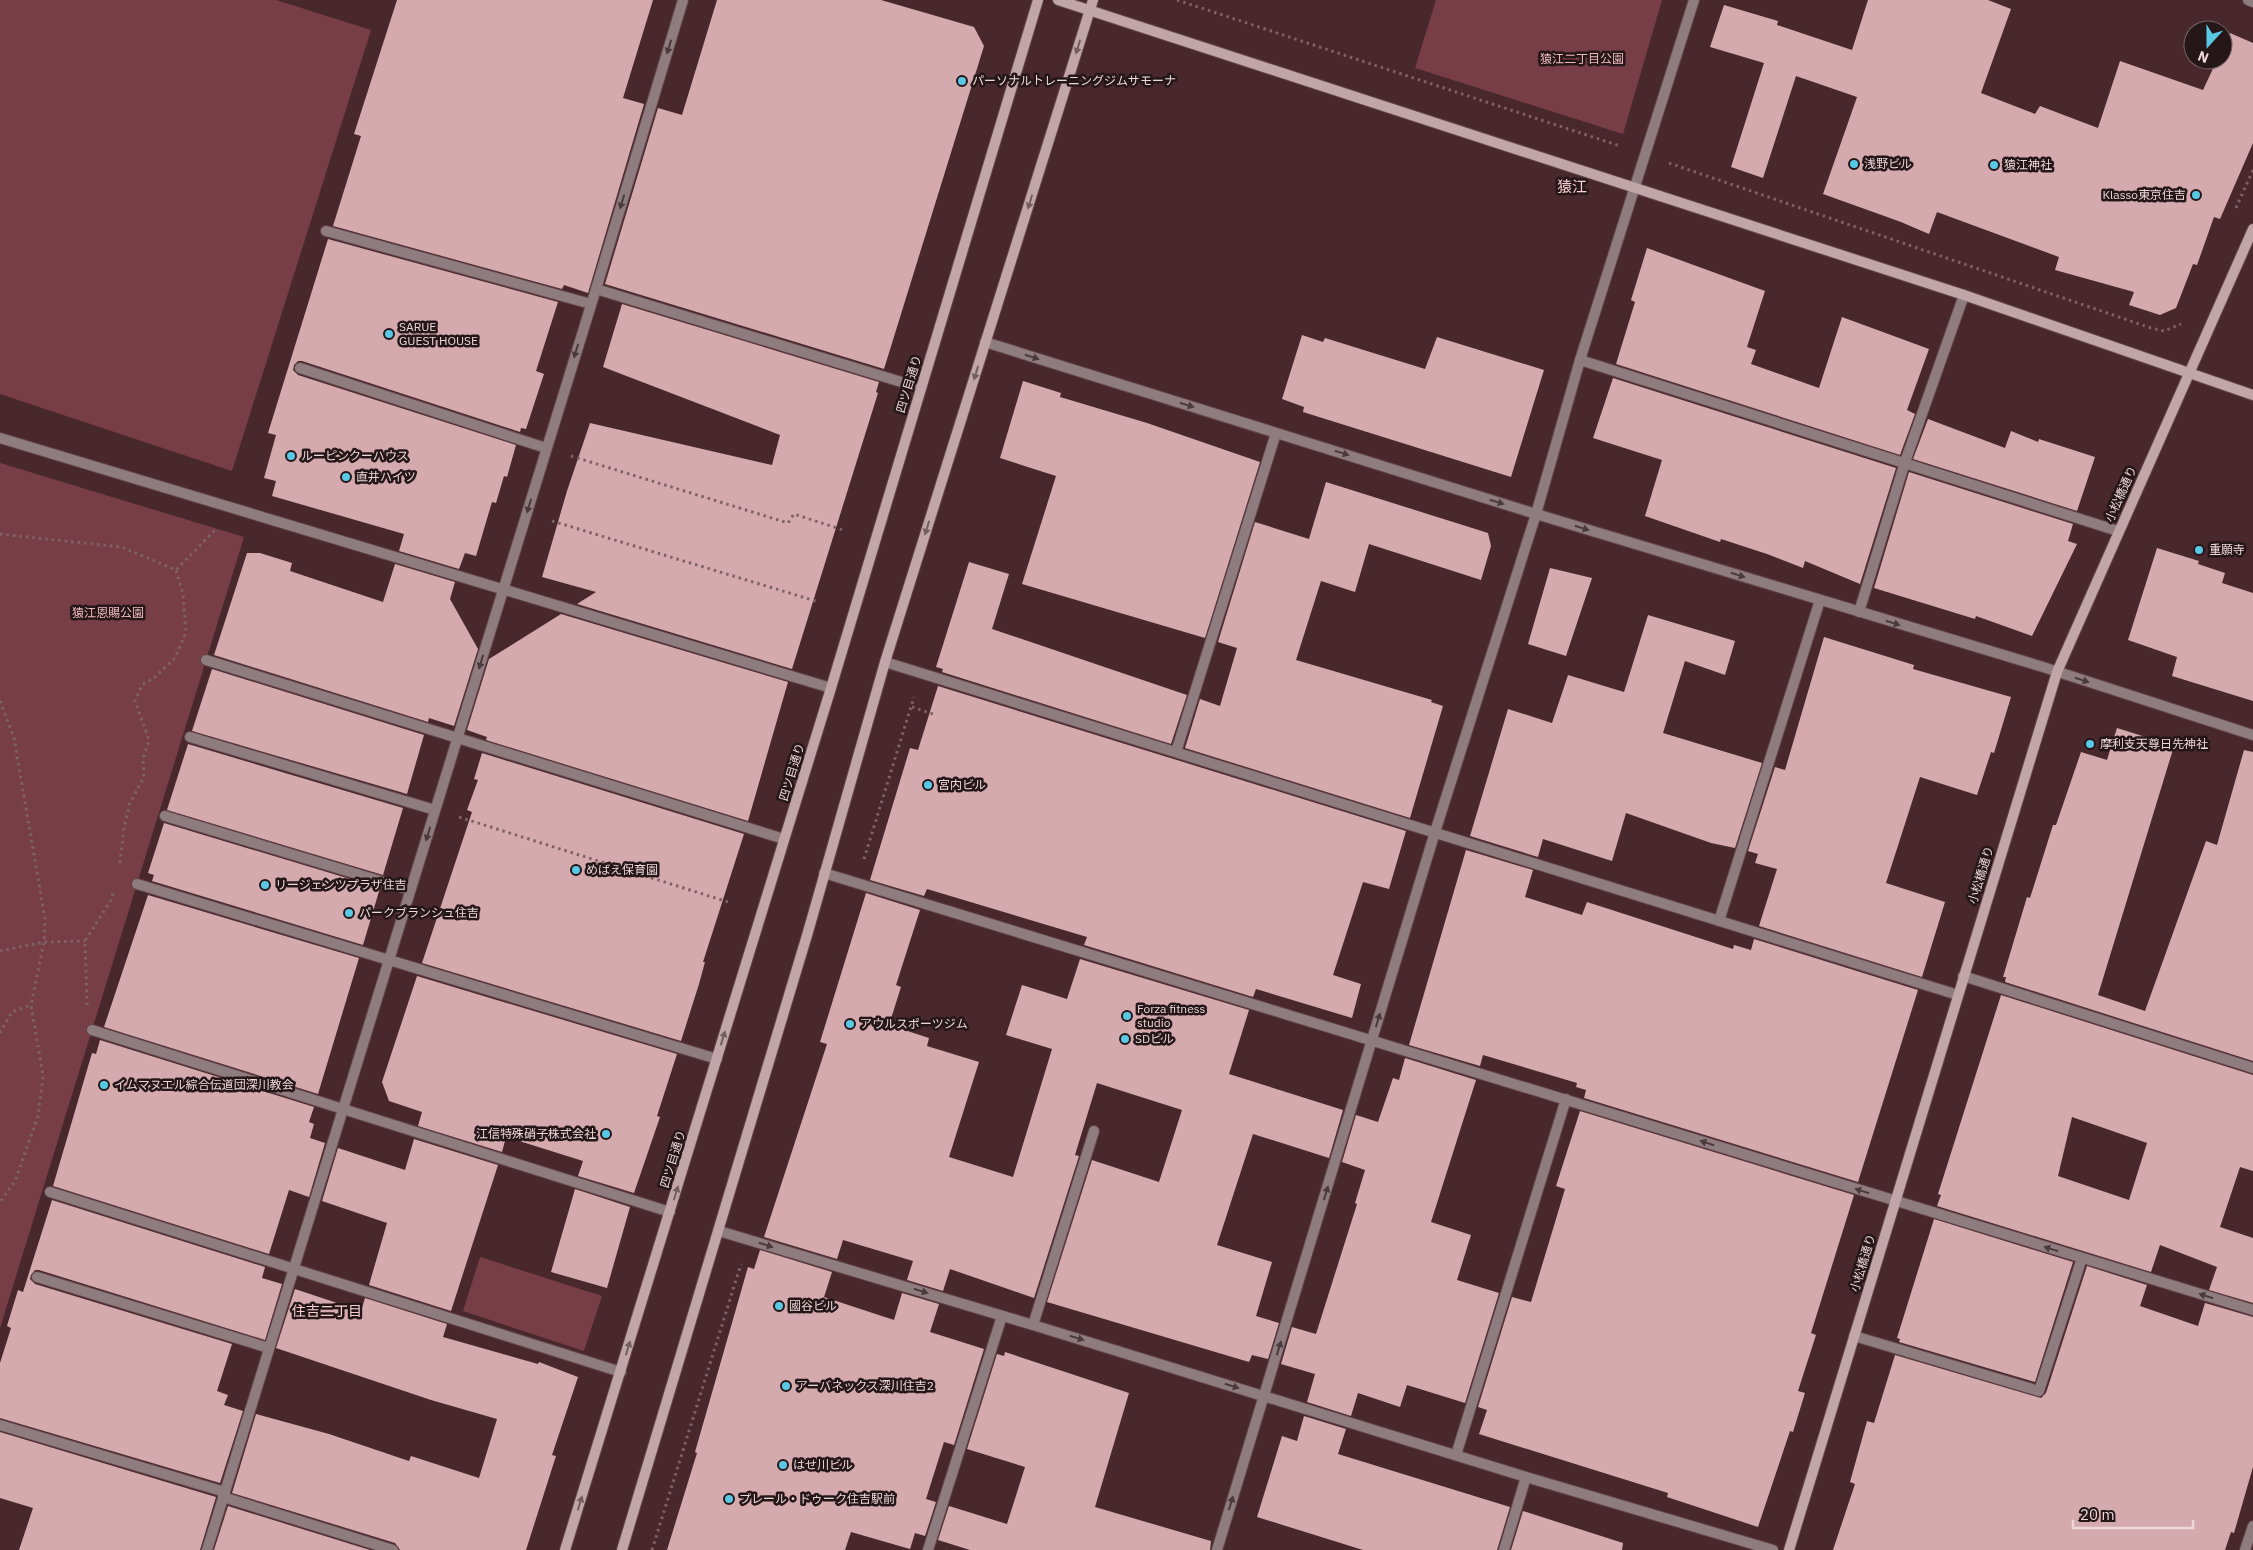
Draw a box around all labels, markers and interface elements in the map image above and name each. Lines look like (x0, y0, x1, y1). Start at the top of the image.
north arrow (2183, 20, 2233, 70)
one-way arrow (664, 39, 672, 54)
one-way arrow (1074, 39, 1082, 54)
text: N (2195, 47, 2211, 67)
park label: 猿江二丁目公園 (1540, 51, 1624, 66)
place label: パーソナルトレーニングジムサモーナ (972, 73, 1176, 88)
marker: パーソナルトレーニングジムサモーナ (956, 75, 968, 87)
place label: 浅野ビル (1864, 156, 1912, 171)
place label: 猿江神社 (2004, 157, 2052, 172)
marker: 浅野ビル (1848, 158, 1860, 170)
marker: 猿江神社 (1988, 159, 2000, 171)
district label: 猿江 (1557, 177, 1587, 196)
place label: Klasso東京住吉 (2102, 187, 2186, 202)
marker: Klasso東京住吉 (2190, 189, 2202, 201)
one-way arrow (1025, 194, 1033, 209)
one-way arrow (617, 195, 625, 210)
place label: SARUE GUEST HOUSE (399, 319, 478, 348)
marker: SARUE GUEST HOUSE (383, 328, 395, 340)
one-way arrow (572, 344, 580, 359)
street label: 四ツ目通り (893, 353, 924, 415)
one-way arrow (1025, 353, 1040, 361)
one-way arrow (971, 366, 979, 381)
one-way arrow (1180, 401, 1195, 409)
place label: ルーピンクーハウス (301, 448, 409, 463)
marker: ルーピンクーハウス (285, 450, 297, 462)
one-way arrow (1335, 450, 1350, 458)
street label: 小松橋通り (2101, 463, 2140, 524)
place label: 直井ハイツ (356, 469, 416, 484)
marker: 直井ハイツ (340, 471, 352, 483)
one-way arrow (1490, 498, 1505, 506)
one-way arrow (524, 499, 532, 514)
one-way arrow (922, 521, 930, 536)
one-way arrow (1575, 525, 1590, 532)
place label: 重願寺 (2209, 542, 2245, 557)
marker: 重願寺 (2193, 544, 2205, 556)
one-way arrow (1731, 572, 1746, 580)
park label: 猿江恩賜公園 (72, 605, 144, 620)
one-way arrow (1886, 619, 1901, 627)
one-way arrow (476, 654, 484, 669)
one-way arrow (2075, 677, 2090, 685)
place label: 摩利支天尊日先神社 (2100, 736, 2208, 751)
marker: 摩利支天尊日先神社 (2084, 738, 2096, 750)
street label: 四ツ目通り (776, 741, 807, 803)
place label: 宮内ビル (938, 777, 986, 792)
marker: 宮内ビル (922, 779, 934, 791)
one-way arrow (423, 826, 431, 841)
street label: 小松橋通り (1965, 844, 1996, 906)
place label: めばえ保育園 (586, 862, 658, 877)
marker: めばえ保育園 (570, 864, 582, 876)
place label: リージェンツプラザ住吉 (275, 877, 407, 892)
marker: リージェンツプラザ住吉 (259, 879, 271, 891)
place label: パークブランシュ住吉 (359, 905, 479, 920)
marker: パークブランシュ住吉 (343, 907, 355, 919)
place label: Forza fitness studio (1137, 1001, 1206, 1030)
marker: Forza fitness studio (1121, 1010, 1133, 1022)
one-way arrow (1375, 1013, 1383, 1028)
place label: アウルスポーツジム (860, 1016, 968, 1031)
marker: アウルスポーツジム (844, 1018, 856, 1030)
one-way arrow (720, 1030, 728, 1045)
place label: SDビル (1135, 1031, 1174, 1046)
marker: SDビル (1119, 1033, 1131, 1045)
place label: イムマヌエル綜合伝道団深川教会 (114, 1077, 294, 1092)
marker: イムマヌエル綜合伝道団深川教会 (98, 1079, 110, 1091)
place label: 江信特殊硝子株式会社 (476, 1126, 596, 1141)
marker: 江信特殊硝子株式会社 (600, 1128, 612, 1140)
street label: 四ツ目通り (657, 1128, 688, 1190)
one-way arrow (1699, 1138, 1714, 1146)
one-way arrow (672, 1185, 680, 1200)
one-way arrow (1323, 1185, 1331, 1200)
one-way arrow (1855, 1186, 1870, 1194)
street label: 小松橋通り (1847, 1232, 1878, 1294)
one-way arrow (758, 1241, 773, 1249)
one-way arrow (2043, 1244, 2058, 1252)
one-way arrow (914, 1288, 929, 1296)
one-way arrow (2199, 1292, 2214, 1299)
place label: 國谷ビル (789, 1298, 837, 1313)
marker: 國谷ビル (773, 1300, 785, 1312)
district label: 住吉二丁目 (292, 1302, 362, 1320)
one-way arrow (1070, 1335, 1085, 1343)
one-way arrow (1275, 1340, 1283, 1355)
one-way arrow (625, 1341, 633, 1356)
place label: アーバネックス深川住吉2 (796, 1378, 934, 1393)
marker: アーバネックス深川住吉2 (780, 1380, 792, 1392)
one-way arrow (1225, 1383, 1240, 1390)
place label: はせ川ビル (793, 1457, 853, 1472)
marker: はせ川ビル (777, 1459, 789, 1471)
place label: プレール・ドゥーク住吉駅前 (739, 1491, 895, 1506)
marker: プレール・ドゥーク住吉駅前 (723, 1493, 735, 1505)
one-way arrow (576, 1496, 584, 1511)
one-way arrow (1228, 1496, 1236, 1511)
scale bar (2073, 1498, 2193, 1530)
text: 20 m (2080, 1505, 2115, 1524)

